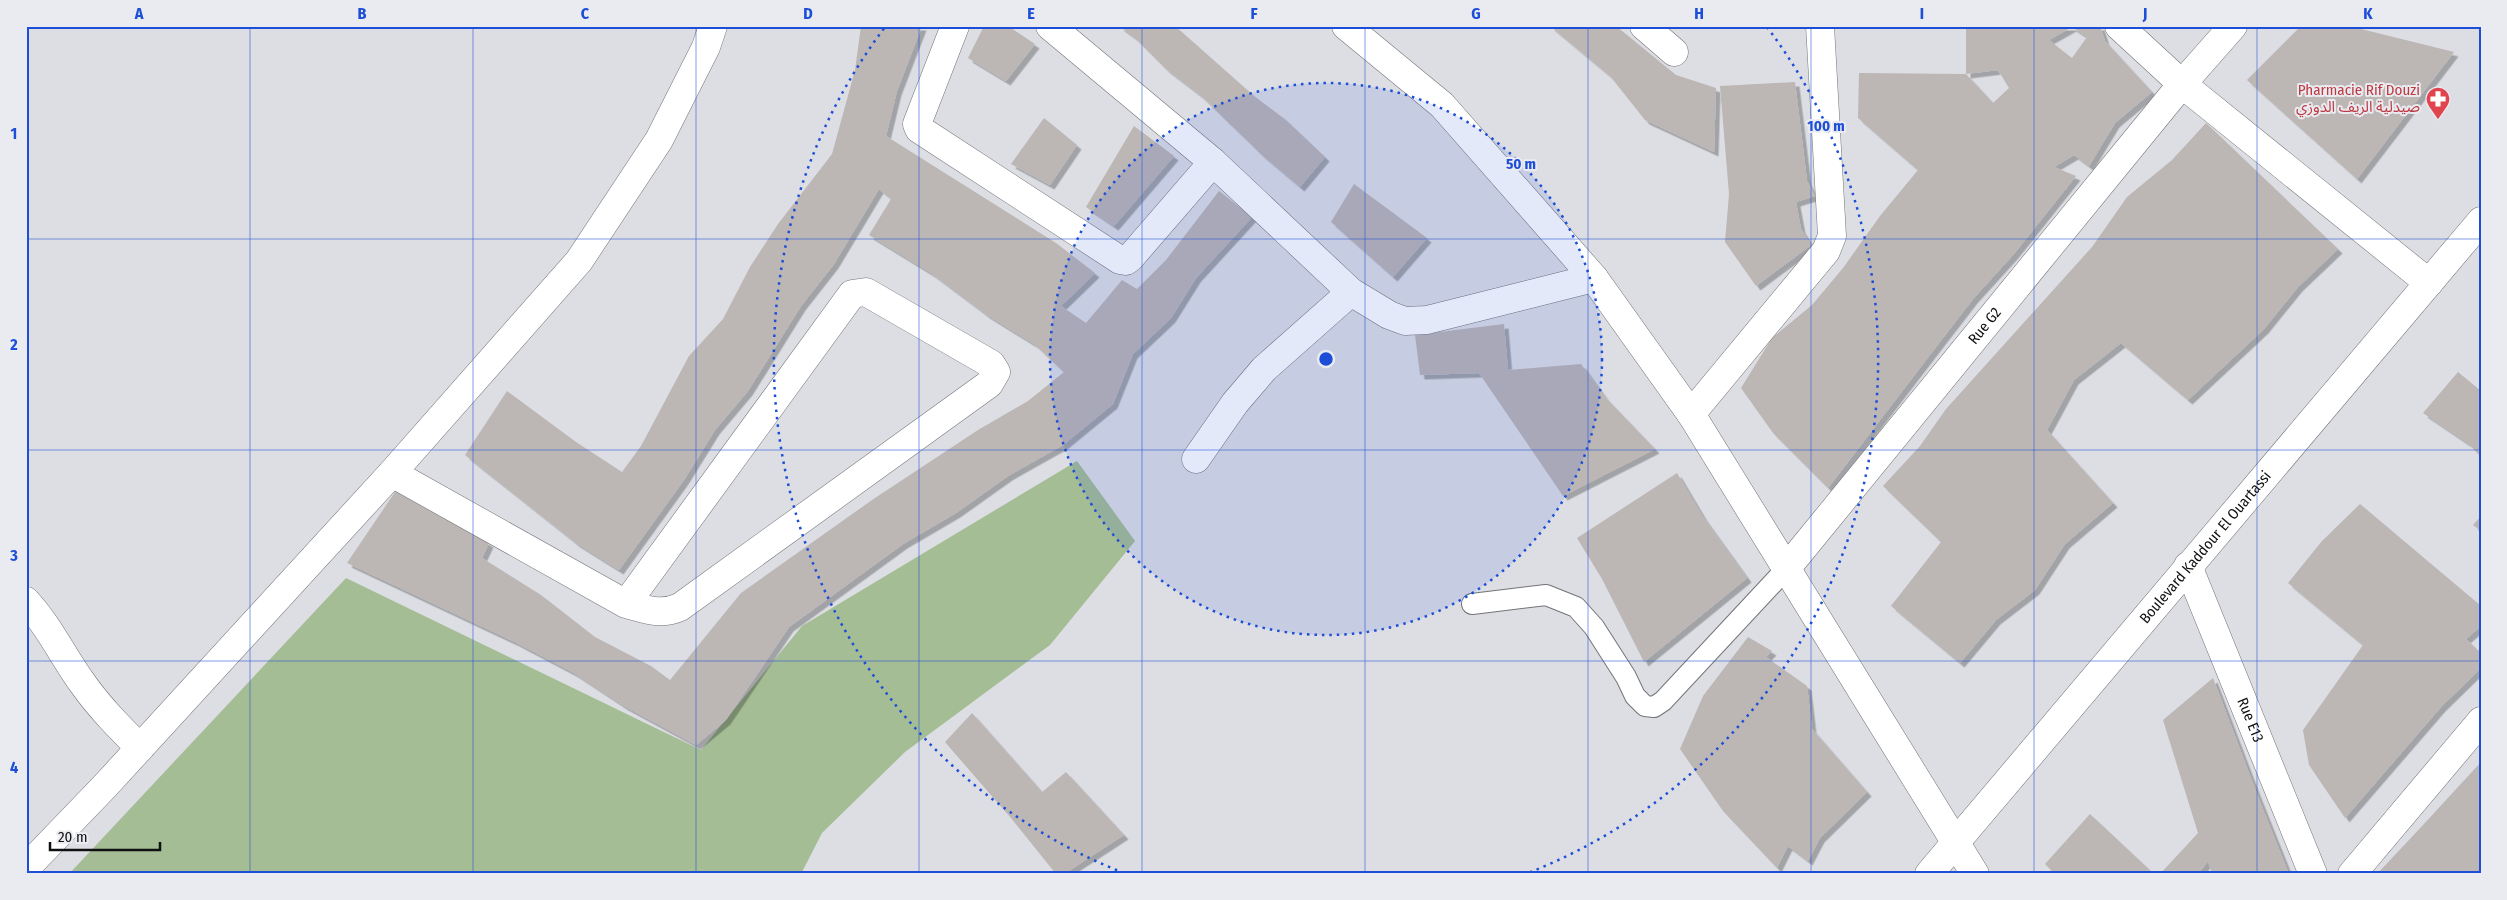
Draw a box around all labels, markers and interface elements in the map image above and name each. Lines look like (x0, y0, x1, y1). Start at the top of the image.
text: A (134, 4, 144, 23)
text: B (358, 4, 367, 23)
text: C (581, 4, 590, 23)
text: D (803, 4, 813, 23)
text: E (1027, 4, 1035, 23)
text: F (1250, 4, 1258, 23)
text: G (1471, 4, 1481, 23)
text: H (1694, 4, 1704, 23)
text: I (1920, 4, 1924, 23)
text: J (2142, 4, 2147, 23)
text: K (2363, 4, 2373, 23)
place label: Pharmacie Rif Douzi صيدلية الريف الدوزي (2296, 81, 2420, 118)
pharmacy icon: Pharmacie Rif Douzi صيدلية الريف الدوزي (2425, 86, 2451, 120)
text: 100 m (1807, 117, 1845, 135)
text: 1 (11, 124, 17, 143)
text: 50 m (1506, 155, 1536, 173)
street label: Rue G2 (1964, 303, 2005, 348)
text: 2 (9, 335, 18, 354)
centre of rings (1317, 350, 1335, 368)
street label: Boulevard Kaddour El Ouartassi (2136, 467, 2275, 627)
text: 3 (9, 546, 18, 565)
street label: Rue E13 (2233, 695, 2268, 745)
text: 4 (10, 758, 18, 777)
scale bar (50, 820, 160, 852)
text: 20 m (58, 828, 88, 846)

